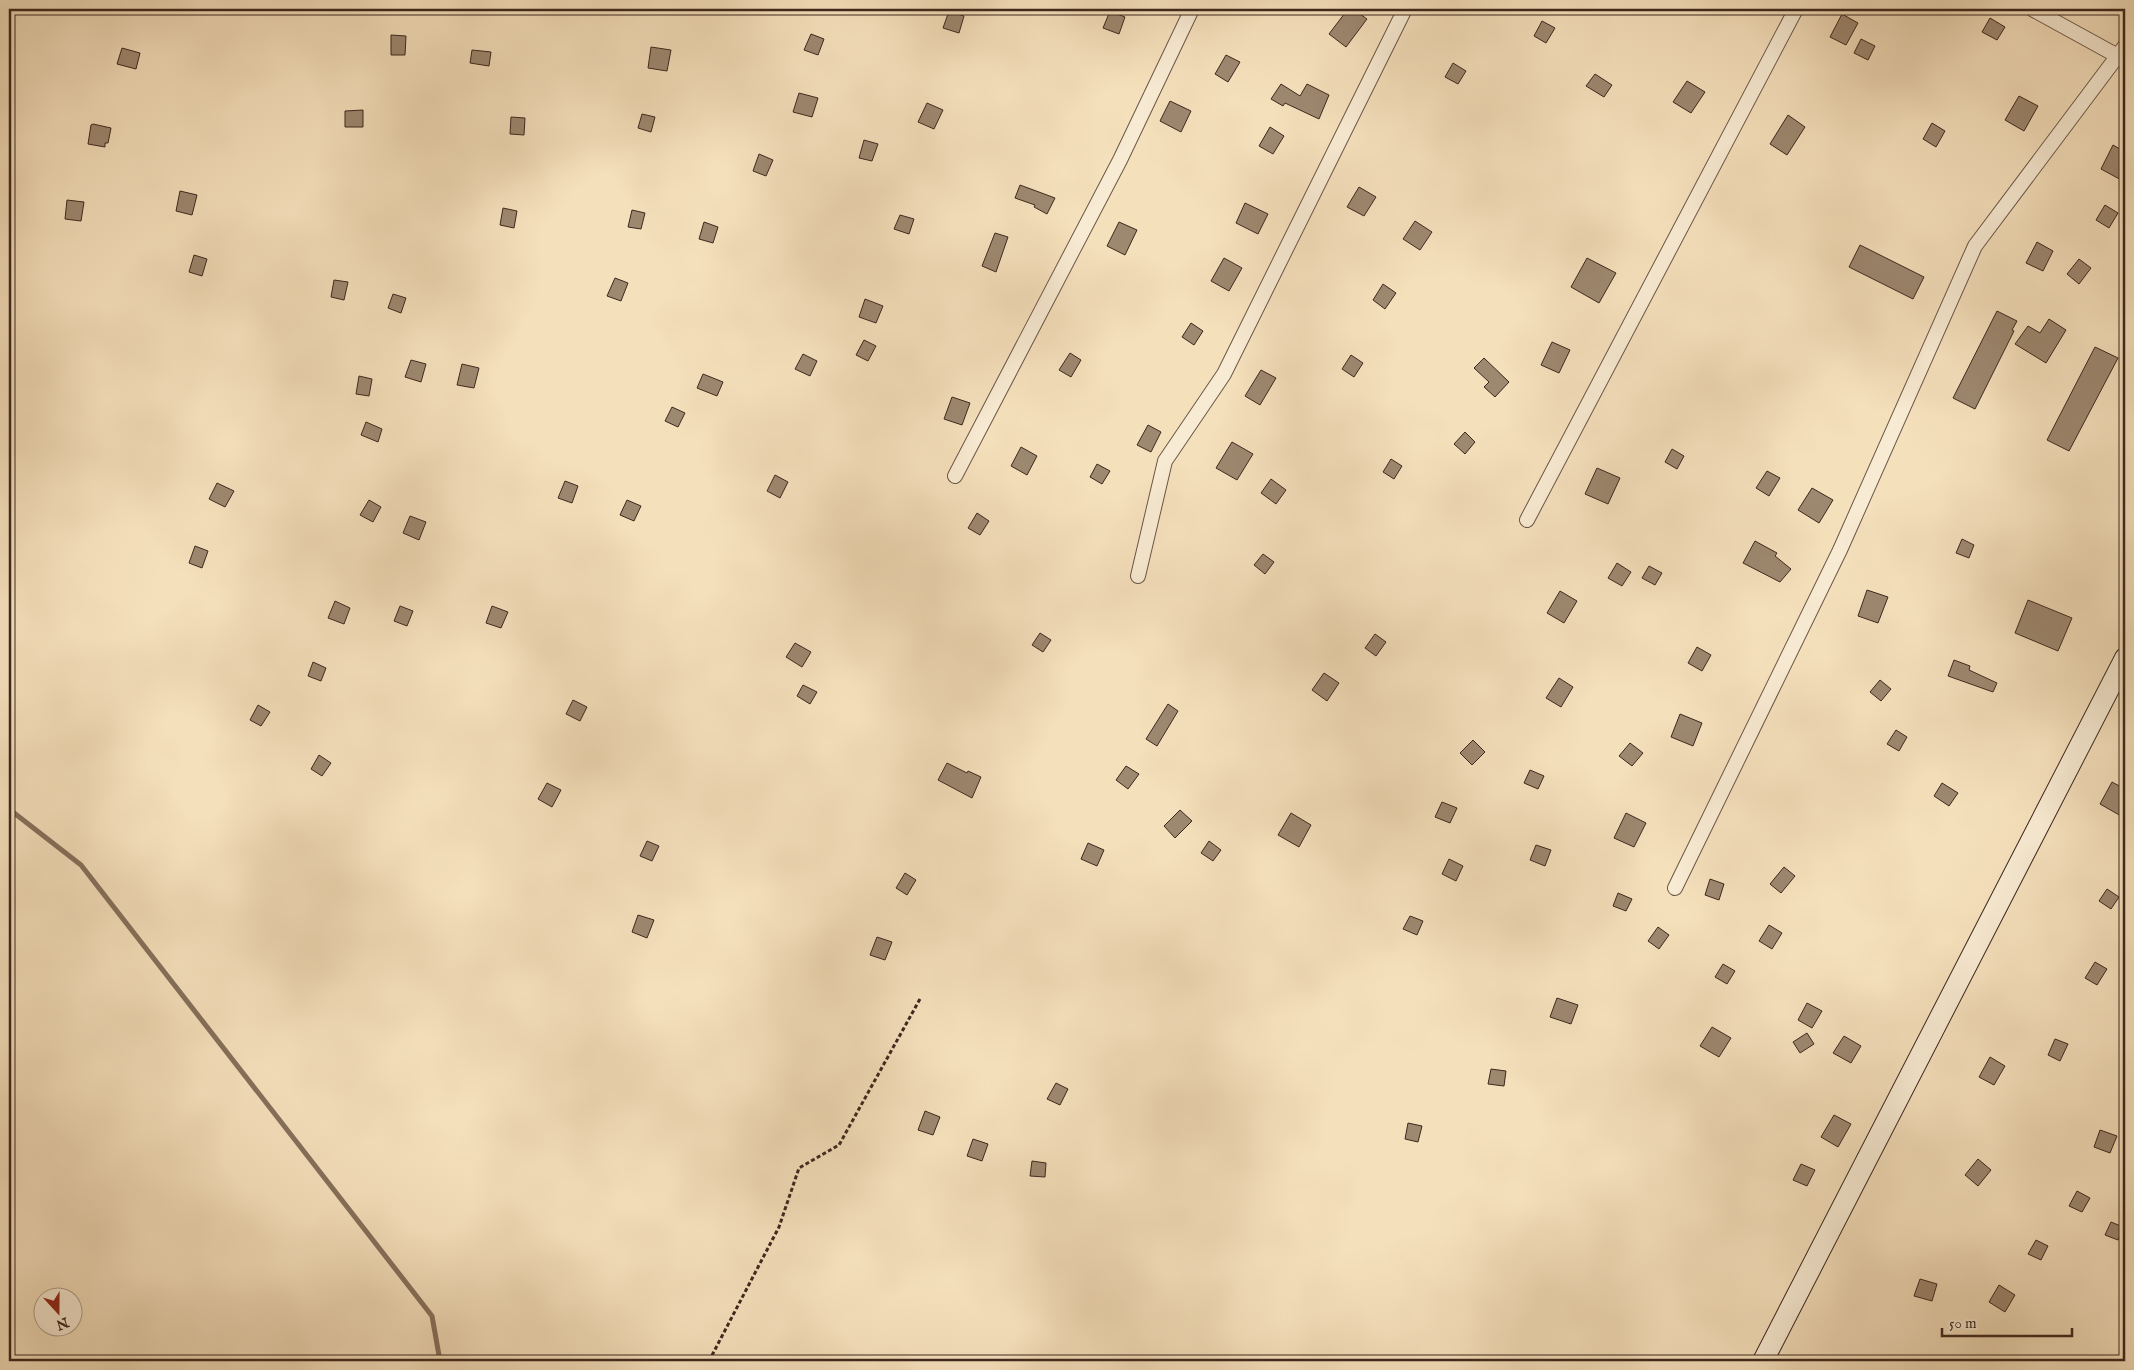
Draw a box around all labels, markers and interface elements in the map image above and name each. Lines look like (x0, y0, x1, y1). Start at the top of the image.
north arrow (32, 1288, 82, 1338)
scale bar (1942, 1305, 2072, 1337)
text: N (53, 1312, 72, 1334)
text: 50 m (1949, 1314, 1977, 1333)

